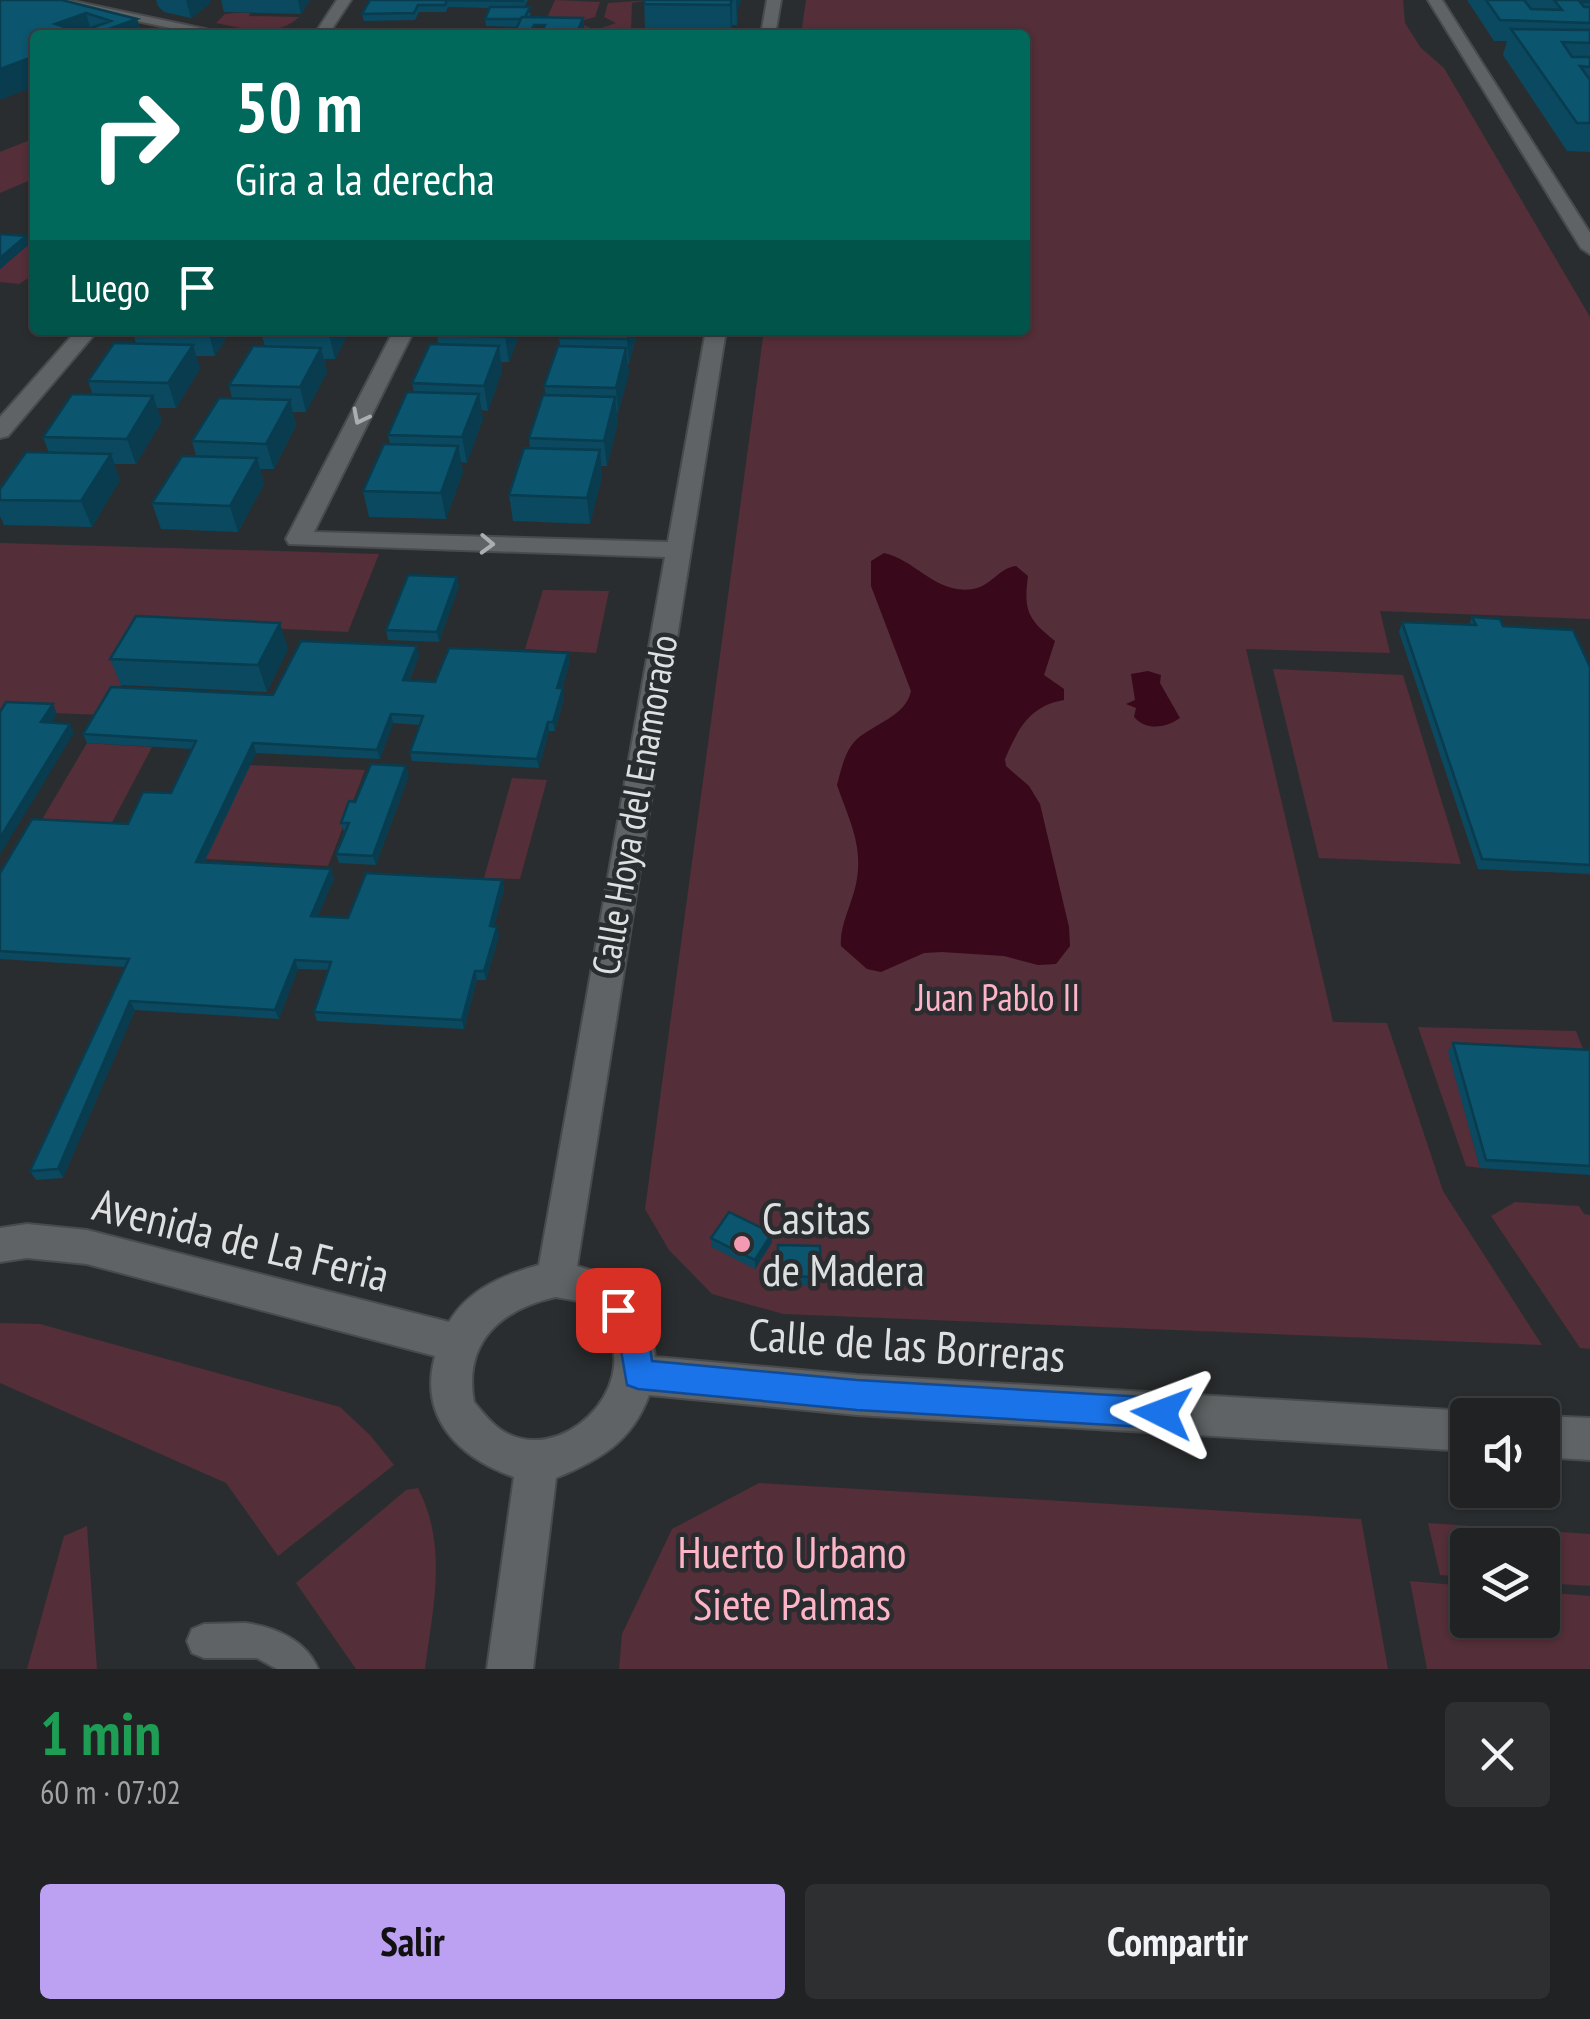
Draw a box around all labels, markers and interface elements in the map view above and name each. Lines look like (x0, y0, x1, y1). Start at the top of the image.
text: 50 m (235, 61, 363, 151)
icon: right (70, 70, 200, 200)
text: Gira a la derecha (235, 149, 495, 207)
icon: arrive (170, 260, 225, 315)
text: Luego (70, 263, 150, 312)
one-way arrow (352, 407, 372, 425)
one-way arrow (479, 534, 495, 555)
street label: Calle Hoya del Enamorado (579, 631, 688, 979)
park label: Juan Pablo II (915, 972, 1080, 1021)
street label: Avenida de La Feria (87, 1174, 395, 1304)
place label: Casitas de Madera (762, 1188, 925, 1298)
marker: Casitas de Madera (731, 1233, 753, 1255)
pin (576, 1268, 661, 1353)
icon: arrive (591, 1283, 646, 1338)
street label: Calle de las Borreras (747, 1304, 1067, 1384)
position arrow (1110, 1361, 1214, 1465)
map controls (1450, 1398, 1560, 1638)
button: sound (1450, 1398, 1560, 1508)
park label: Huerto Urbano Siete Palmas (677, 1522, 907, 1632)
button: layers (1450, 1528, 1560, 1638)
text: 1 min (40, 1694, 161, 1772)
button: close (1445, 1702, 1550, 1807)
text: 60 m · 07:02 (40, 1771, 181, 1813)
button: Salir (40, 1884, 785, 1999)
button: Compartir (805, 1884, 1550, 1999)

